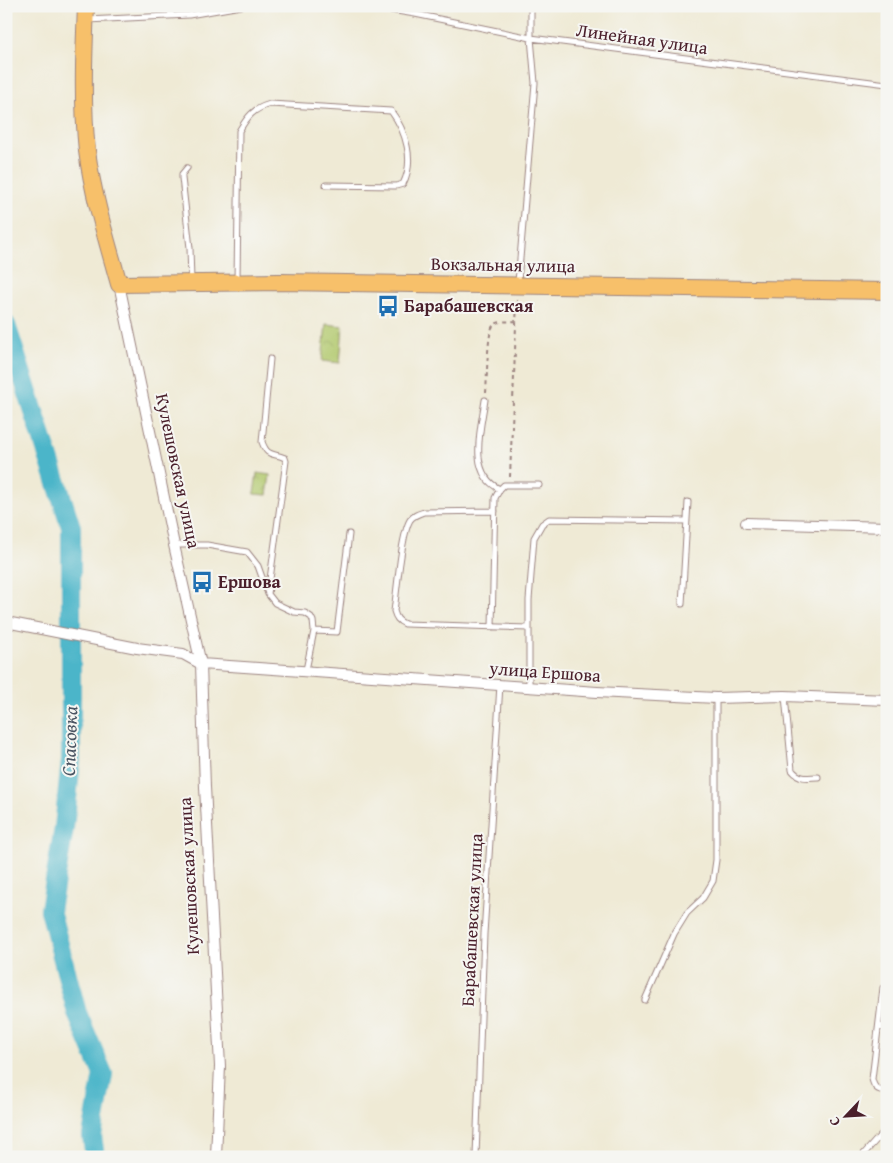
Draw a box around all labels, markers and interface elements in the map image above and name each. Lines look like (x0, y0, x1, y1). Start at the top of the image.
street label: Линейная улица (575, 16, 710, 61)
street label: Вокзальная улица (431, 250, 576, 279)
place label: Барабашевская (404, 292, 534, 319)
bus stop icon: Барабашевская (375, 293, 401, 319)
street label: Кулешовская улица (149, 391, 208, 551)
place label: Ершова (218, 568, 282, 595)
bus stop icon: Ершова (189, 569, 215, 595)
street label: улица Ершова (487, 654, 602, 689)
water label: Спасовка (54, 705, 84, 776)
street label: Кулешовская улица (171, 796, 206, 956)
street label: Барабашевская улица (453, 832, 490, 1007)
north arrow (820, 1090, 870, 1140)
text: С (823, 1114, 845, 1129)

